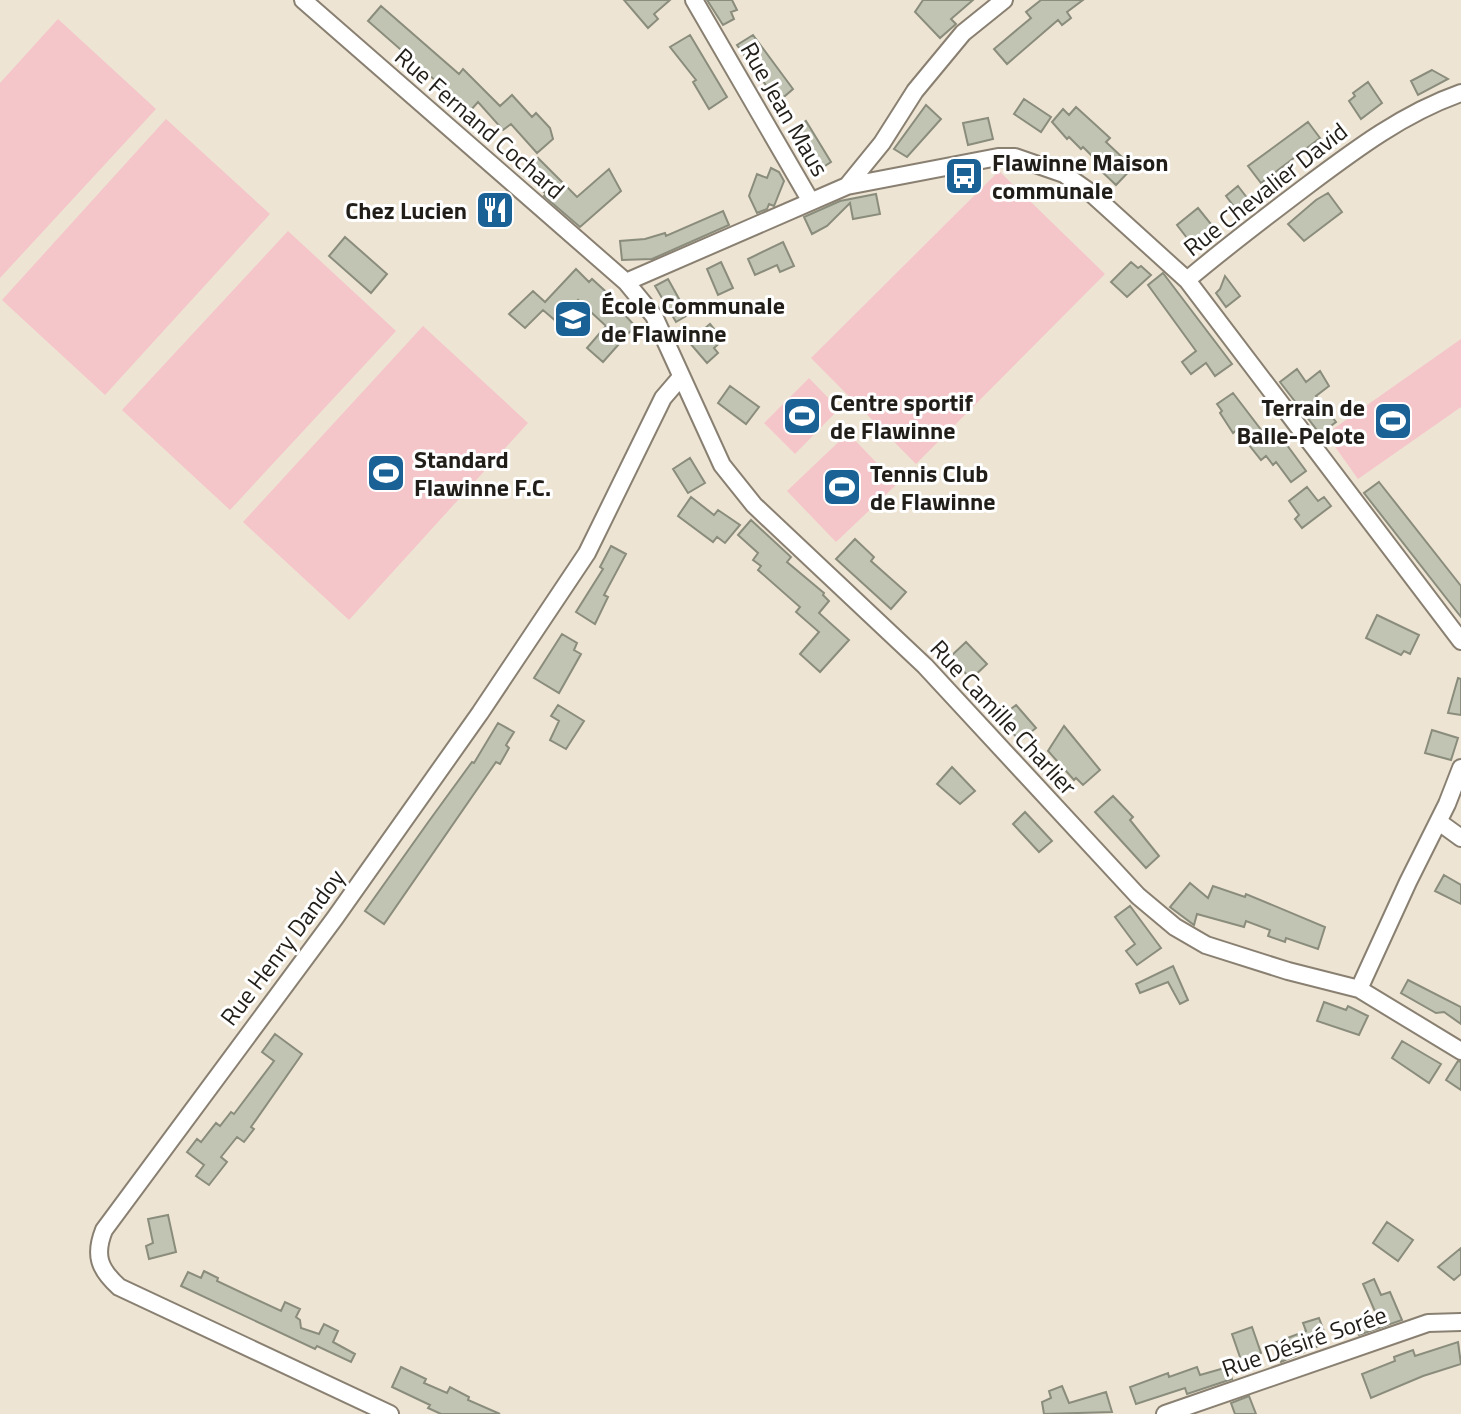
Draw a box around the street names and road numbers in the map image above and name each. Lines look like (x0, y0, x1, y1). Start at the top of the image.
street label: Rue Jean Maus (732, 35, 838, 183)
street label: Rue Fernand Cochard (387, 39, 573, 207)
street label: Rue Chevalier David (1175, 113, 1355, 265)
street label: Rue Camille Charlier (922, 631, 1086, 803)
street label: Rue Henry Dandoy (211, 861, 353, 1033)
street label: Rue Désiré Sorée (1217, 1296, 1391, 1386)

